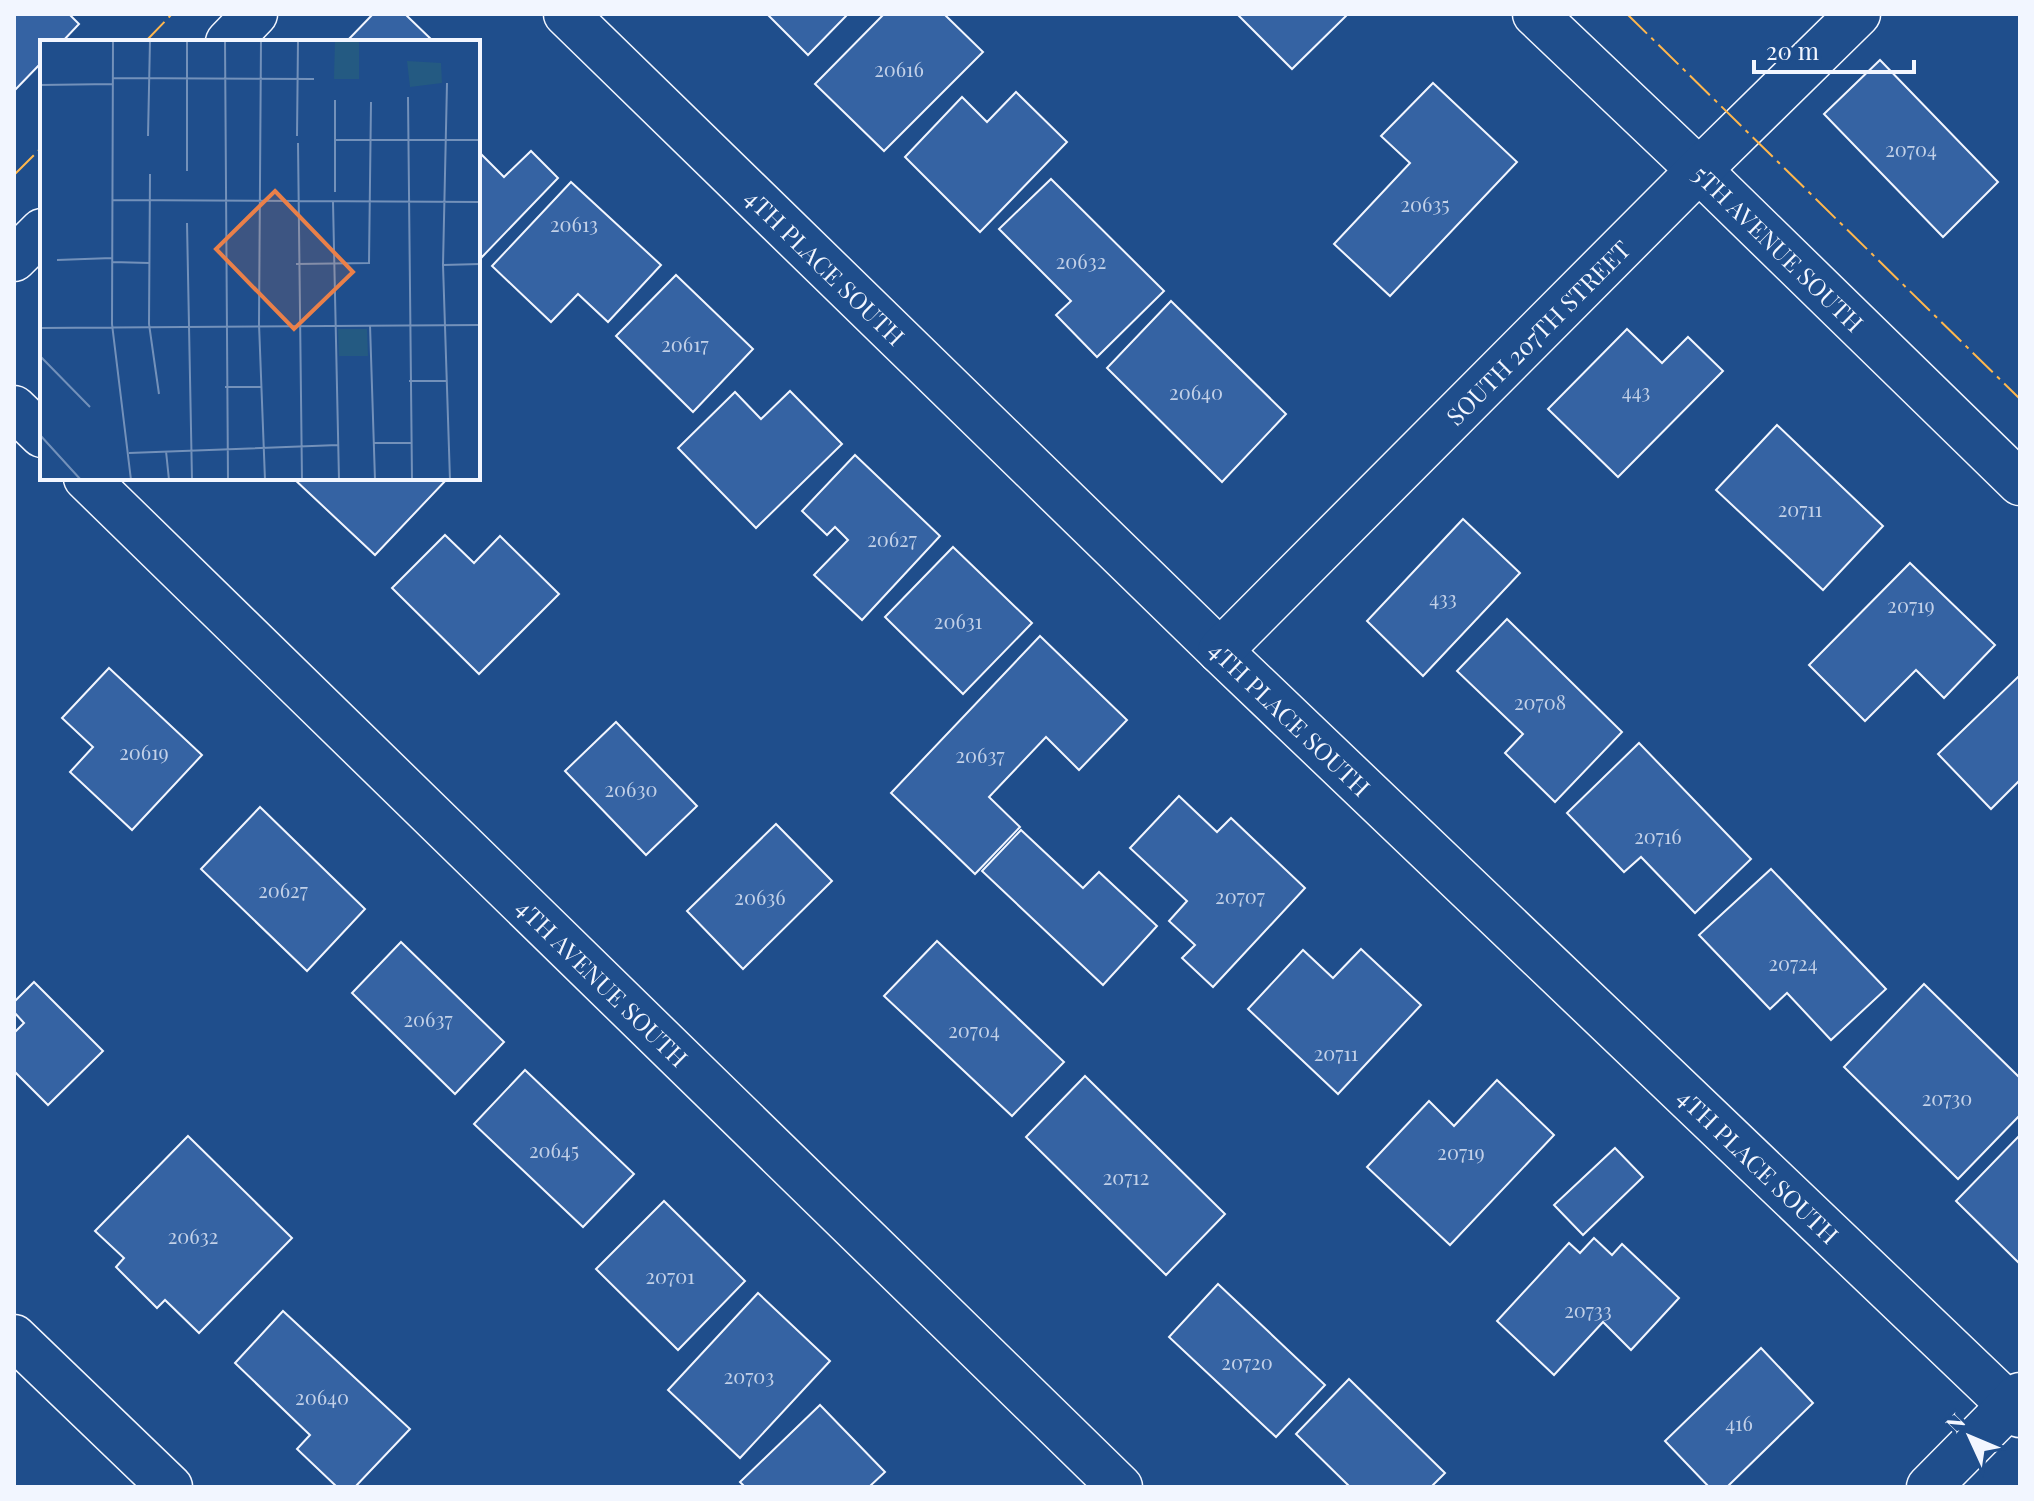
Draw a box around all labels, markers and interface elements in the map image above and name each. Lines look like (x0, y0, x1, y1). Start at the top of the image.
scale bar (1754, 24, 1914, 74)
text: 20 m (1766, 34, 1819, 66)
inset map (40, 40, 480, 480)
house number: 20616 (874, 55, 924, 82)
house number: 20704 (1885, 135, 1937, 162)
street label: 5TH AVENUE SOUTH (1687, 158, 1871, 338)
street label: 4TH PLACE SOUTH (739, 181, 912, 352)
house number: 20635 (1400, 190, 1450, 217)
house number: 20613 (550, 210, 598, 237)
street label: SOUTH 207TH STREET (1439, 233, 1637, 431)
house number: 20632 (1056, 247, 1106, 274)
house number: 20617 (661, 330, 709, 357)
house number: 443 (1622, 377, 1650, 404)
house number: 20640 (1169, 378, 1223, 405)
house number: 20711 (1778, 495, 1822, 522)
house number: 20627 (867, 525, 917, 552)
house number: 433 (1429, 584, 1457, 611)
house number: 20719 (1887, 591, 1935, 618)
house number: 20631 (934, 607, 982, 634)
street label: 4TH PLACE SOUTH (1203, 634, 1378, 803)
house number: 20708 (1514, 688, 1566, 715)
house number: 20619 (119, 738, 169, 765)
house number: 20637 (955, 741, 1005, 768)
house number: 20630 (605, 775, 657, 802)
house number: 20716 (1634, 822, 1682, 849)
house number: 20627 (258, 876, 308, 903)
house number: 20707 (1215, 882, 1265, 909)
house number: 20636 (734, 883, 786, 910)
street label: 4TH AVENUE SOUTH (510, 891, 695, 1073)
house number: 20724 (1768, 949, 1818, 976)
house number: 20637 (403, 1005, 453, 1032)
house number: 20704 (948, 1016, 1000, 1043)
house number: 20711 (1314, 1039, 1358, 1066)
street label: 4TH PLACE SOUTH (1671, 1081, 1846, 1250)
house number: 20730 (1922, 1084, 1972, 1111)
house number: 20645 (529, 1136, 579, 1163)
house number: 20719 (1437, 1138, 1485, 1165)
house number: 20712 (1103, 1163, 1149, 1190)
house number: 20632 (168, 1222, 218, 1249)
house number: 20701 (645, 1262, 695, 1289)
house number: 20733 (1564, 1296, 1612, 1323)
house number: 20720 (1221, 1348, 1273, 1375)
house number: 20703 (724, 1362, 774, 1389)
house number: 20640 (295, 1383, 349, 1410)
north arrow (1930, 1397, 2010, 1477)
text: N (1939, 1406, 1971, 1439)
house number: 416 (1725, 1409, 1753, 1436)

